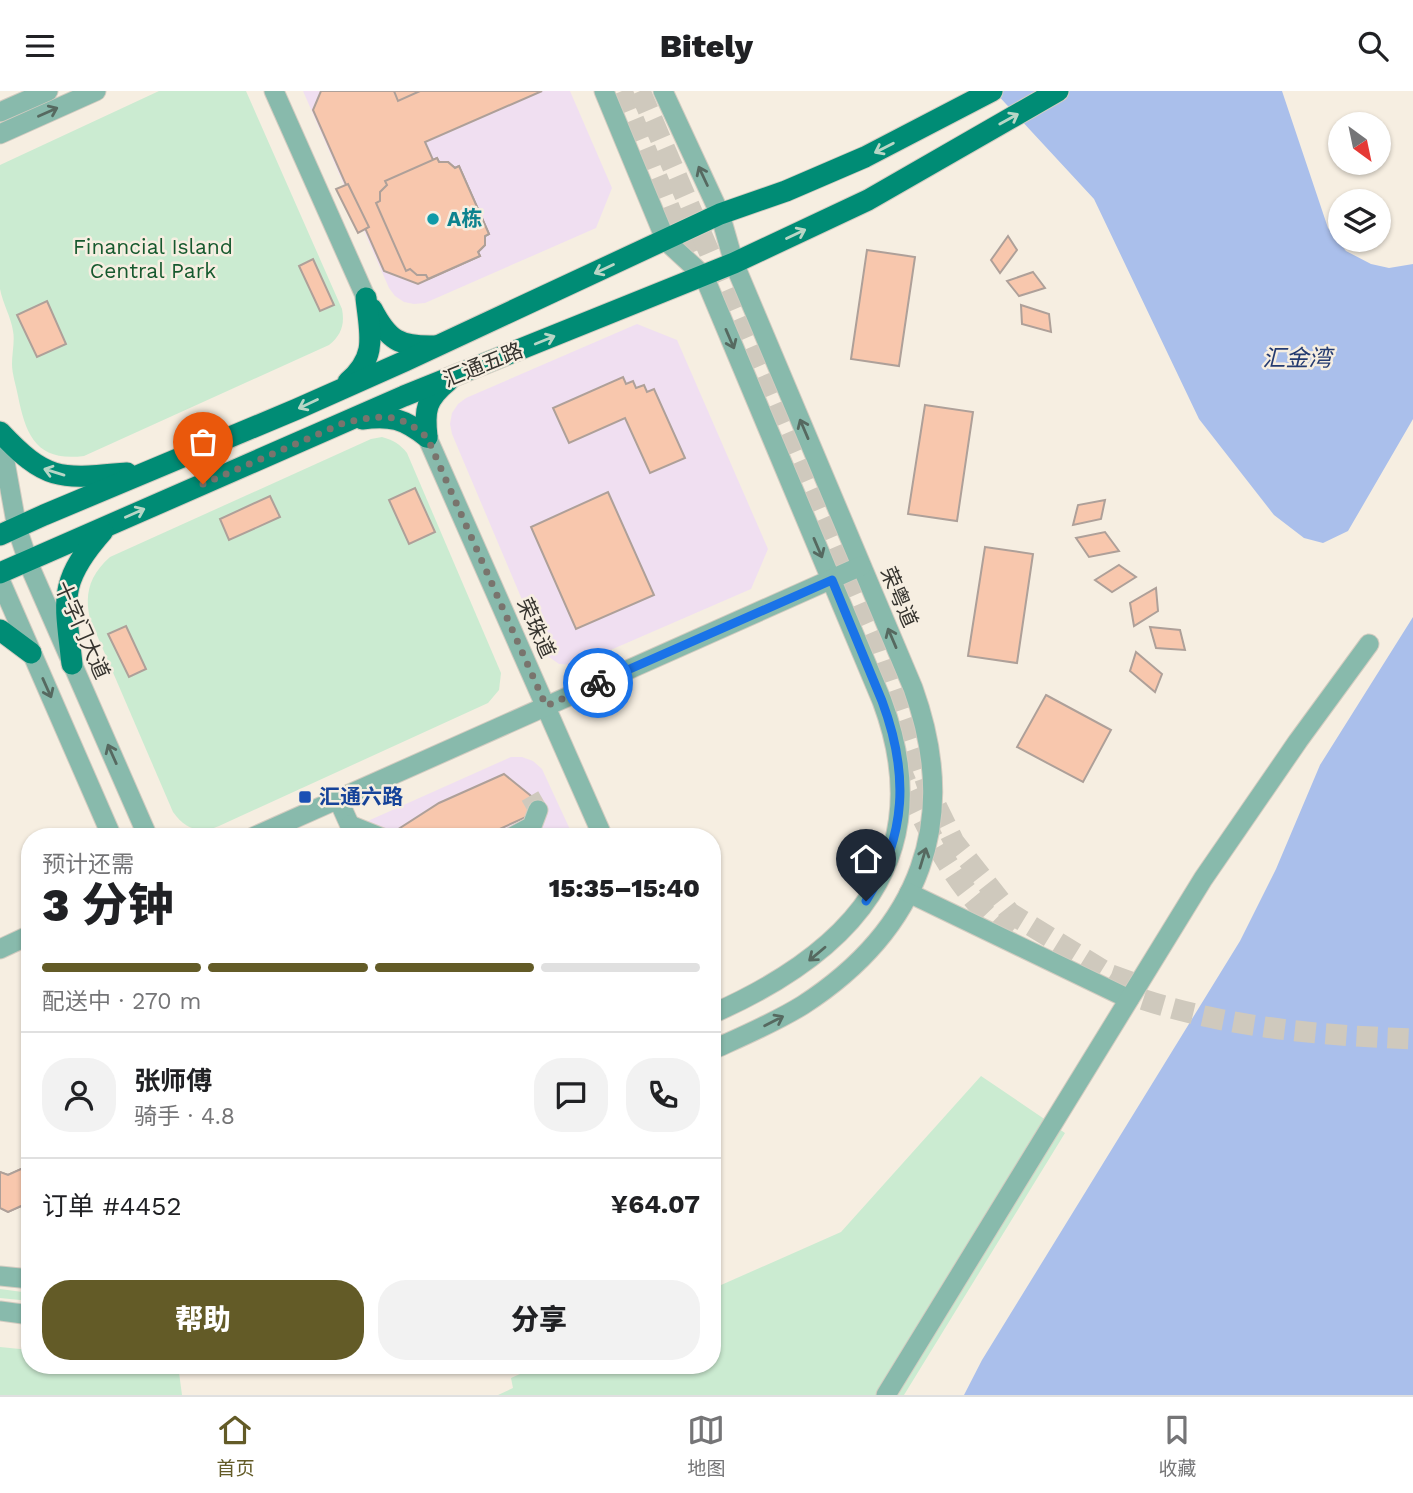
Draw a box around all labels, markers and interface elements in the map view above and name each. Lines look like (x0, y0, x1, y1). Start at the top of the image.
icon: menu (21, 27, 59, 65)
text: Bitely (660, 27, 753, 65)
icon: search (1354, 27, 1392, 65)
one-way arrow (37, 105, 58, 118)
one-way arrow (999, 112, 1019, 126)
north arrow (1328, 112, 1391, 175)
map controls (1328, 112, 1391, 252)
one-way arrow (874, 141, 895, 155)
one-way arrow (695, 166, 709, 187)
button: layers (1328, 189, 1391, 252)
place label: A栋 (447, 206, 482, 231)
marker: A栋 (425, 211, 441, 227)
one-way arrow (785, 227, 806, 241)
park label: Financial Island Central Park (73, 234, 233, 283)
one-way arrow (594, 263, 615, 276)
one-way arrow (724, 327, 737, 349)
one-way arrow (534, 332, 555, 345)
street label: 汇通五路 (439, 337, 526, 392)
water label: 汇金湾 (1263, 345, 1336, 372)
one-way arrow (298, 398, 319, 411)
pin (173, 412, 233, 484)
one-way arrow (796, 418, 809, 440)
icon: bag (184, 423, 222, 461)
one-way arrow (44, 465, 66, 478)
one-way arrow (124, 506, 146, 519)
one-way arrow (813, 537, 826, 559)
street label: 荣粤道 (876, 563, 923, 631)
street label: 十字门大道 (50, 577, 115, 683)
street label: 荣珠道 (512, 594, 561, 662)
one-way arrow (885, 628, 898, 649)
courier (563, 648, 633, 718)
icon: bike (579, 664, 617, 702)
one-way arrow (41, 676, 54, 698)
one-way arrow (105, 744, 118, 766)
place label: 汇通六路 (319, 784, 403, 809)
marker: 汇通六路 (297, 789, 313, 805)
pin (836, 829, 896, 901)
icon: home (847, 840, 885, 878)
one-way arrow (918, 847, 931, 869)
text: 预计还需 (42, 851, 134, 878)
text: 15:35–15:40 (549, 873, 700, 903)
text: 3 分钟 (42, 878, 174, 932)
one-way arrow (808, 946, 826, 962)
text: 配送中 · 270 m (42, 988, 201, 1015)
one-way arrow (763, 1014, 784, 1028)
button: person (42, 1058, 116, 1132)
button: chat (534, 1058, 608, 1132)
button: phone (626, 1058, 700, 1132)
text: 张师傅 (134, 1066, 212, 1096)
text: 骑手 · 4.8 (134, 1103, 235, 1130)
text: ¥64.07 (611, 1189, 700, 1219)
text: 订单 #4452 (42, 1191, 182, 1221)
button: 帮助 (42, 1280, 364, 1360)
button: 分享 (378, 1280, 700, 1360)
tab: 首页 (216, 1411, 255, 1480)
tab: 地图 (687, 1411, 726, 1480)
tab: 收藏 (1158, 1411, 1197, 1480)

